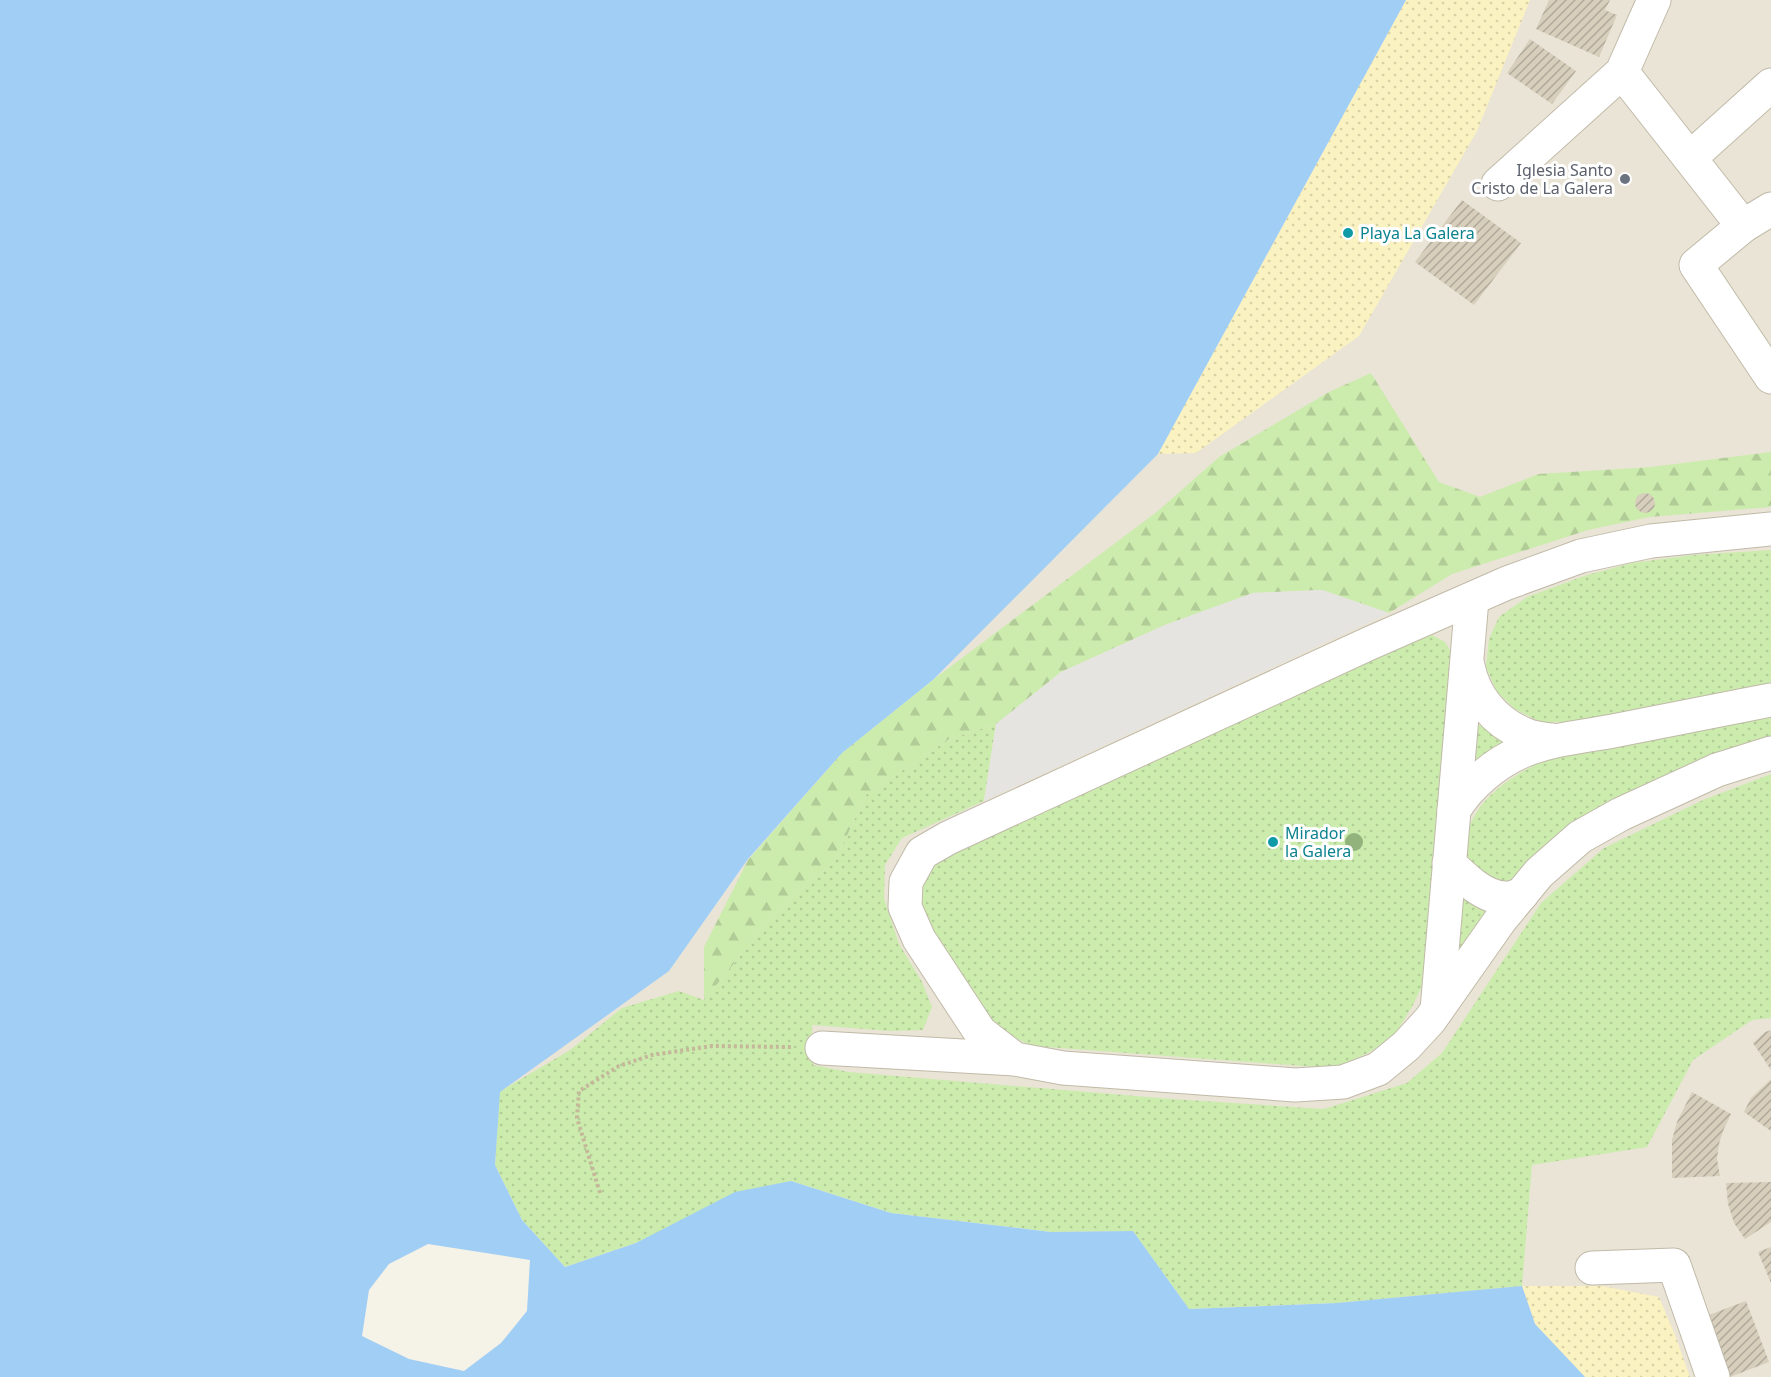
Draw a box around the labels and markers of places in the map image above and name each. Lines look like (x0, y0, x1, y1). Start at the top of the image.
place label: Iglesia Santo Cristo de La Galera (1471, 159, 1613, 199)
marker: Iglesia Santo Cristo de La Galera (1618, 172, 1632, 186)
place label: Playa La Galera (1360, 222, 1475, 244)
marker: Playa La Galera (1341, 226, 1355, 240)
place label: Mirador la Galera (1285, 822, 1351, 862)
marker: Mirador la Galera (1266, 835, 1280, 849)

